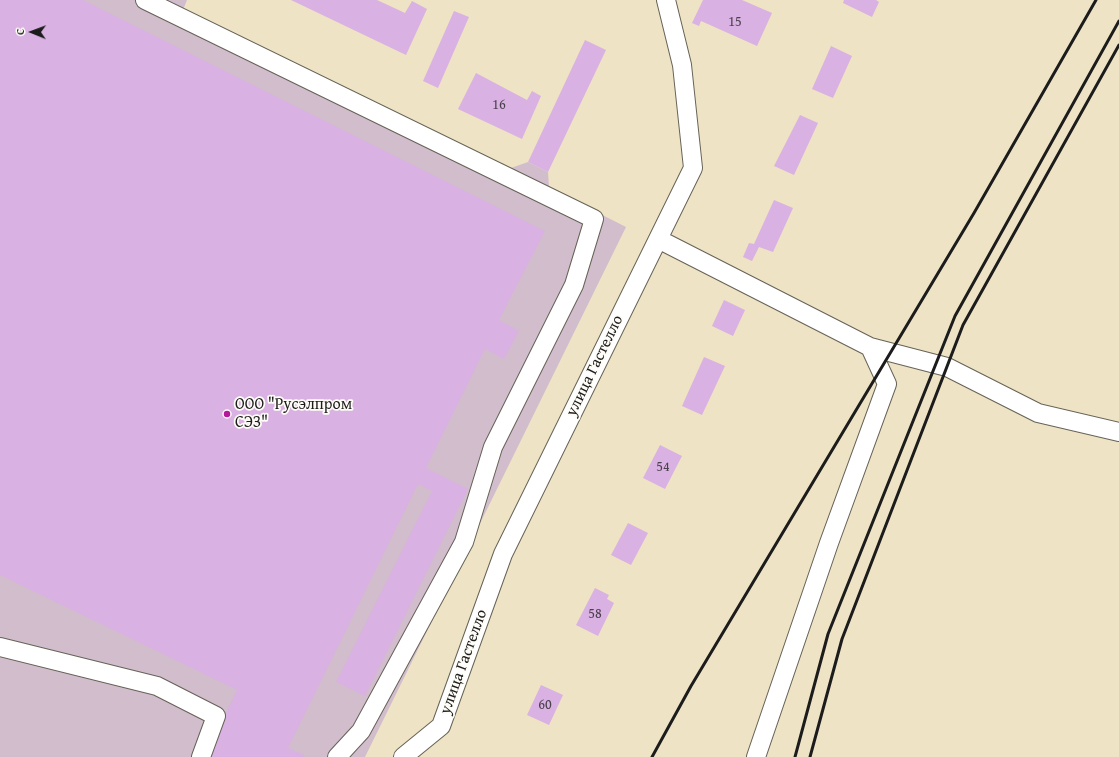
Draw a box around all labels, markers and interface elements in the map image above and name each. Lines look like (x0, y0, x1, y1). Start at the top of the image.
north arrow (12, 12, 52, 52)
house number: 15 (728, 14, 742, 30)
text: С (12, 29, 28, 35)
house number: 16 (492, 97, 506, 113)
street label: улица Гастелло (562, 312, 628, 420)
place label: ООО "Русэлпром СЭЗ" (235, 395, 352, 433)
marker: ООО "Русэлпром СЭЗ" (222, 409, 232, 419)
house number: 54 (656, 459, 670, 475)
house number: 58 (588, 606, 602, 622)
street label: улица Гастелло (436, 607, 492, 717)
house number: 60 (538, 697, 552, 713)

